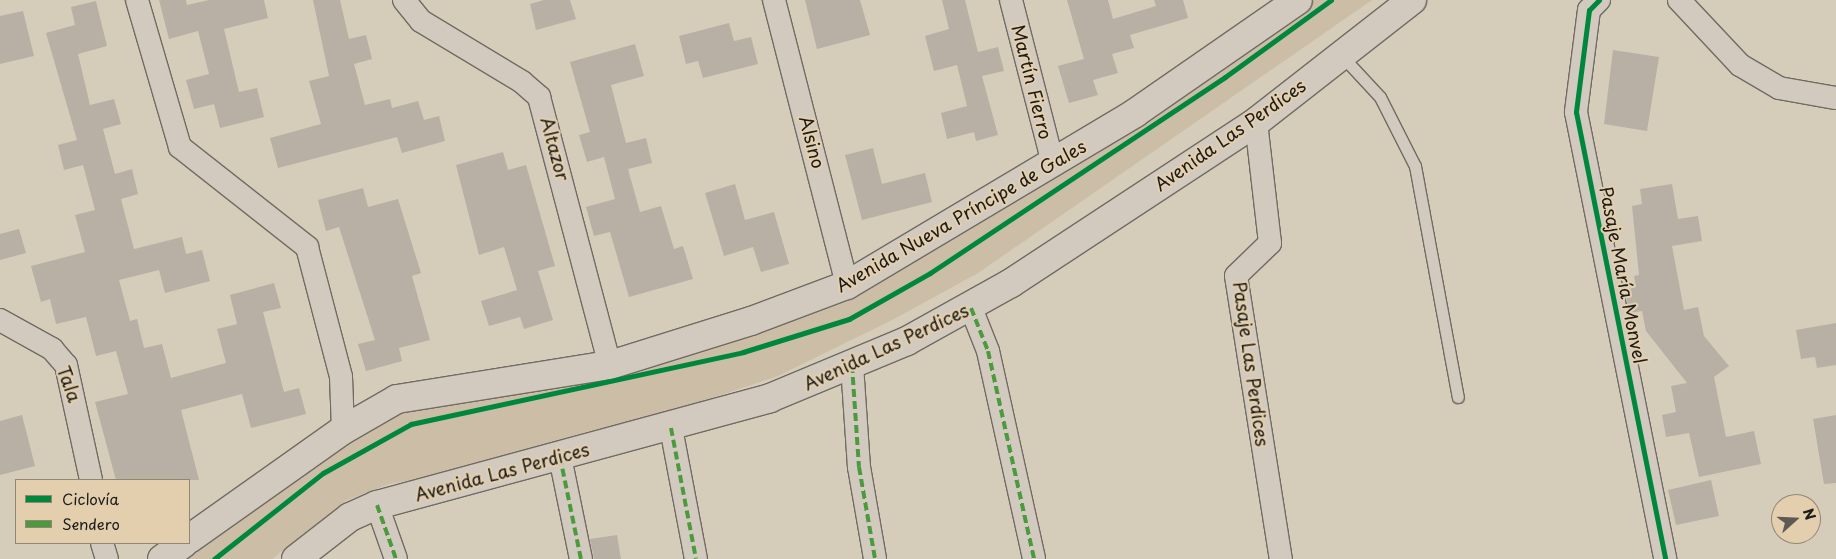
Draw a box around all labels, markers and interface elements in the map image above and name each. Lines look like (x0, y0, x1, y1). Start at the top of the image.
street label: Martín Fierro (1007, 23, 1057, 141)
street label: Avenida Las Perdices (1150, 75, 1310, 195)
street label: Alsino (795, 113, 829, 171)
street label: Altazor (536, 115, 574, 183)
street label: Avenida Nueva Príncipe de Gales (831, 135, 1091, 297)
street label: Pasaje María Monvel (1595, 184, 1651, 366)
street label: Pasaje Las Perdices (1229, 280, 1273, 448)
street label: Avenida Las Perdices (800, 299, 972, 395)
street label: Tala (53, 363, 85, 405)
street label: Avenida Las Perdices (413, 438, 591, 506)
legend (15, 479, 190, 544)
text: Ciclovía (62, 487, 119, 510)
north arrow (1771, 494, 1821, 544)
text: N (1798, 505, 1821, 523)
text: Sendero (62, 512, 120, 535)

